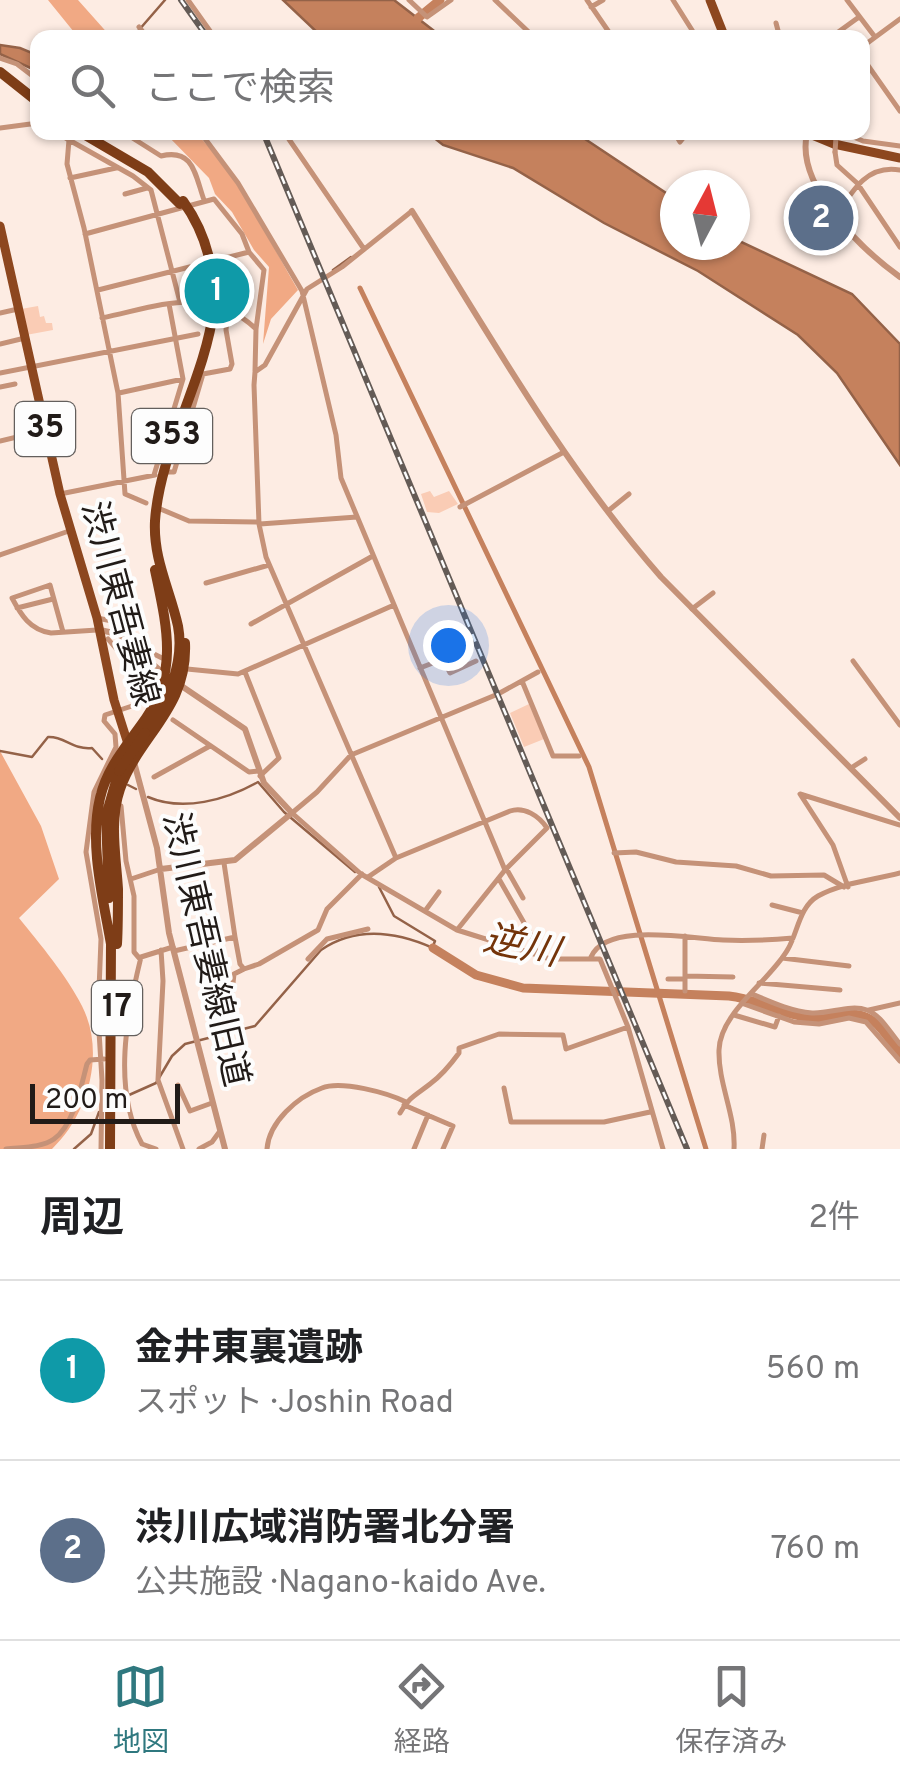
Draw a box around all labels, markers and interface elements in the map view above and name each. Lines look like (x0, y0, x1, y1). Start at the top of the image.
search box (30, 30, 870, 140)
icon: search (65, 58, 120, 113)
text: ここで検索 (145, 66, 335, 115)
north arrow (660, 170, 750, 260)
pin: 2 (788, 180, 854, 256)
pin: 1 (184, 254, 250, 328)
road number: 35 (15, 402, 75, 456)
road number: 353 (132, 409, 212, 463)
street label: 渋川東吾妻線 (70, 497, 166, 711)
your location (423, 620, 474, 671)
street label: 渋川東吾妻線旧道 (151, 809, 257, 1091)
water label: 逆川 (479, 916, 567, 981)
road number: 17 (92, 981, 142, 1035)
scale bar (30, 1079, 180, 1124)
text: 200 m (45, 1083, 128, 1119)
text: 周辺 (40, 1194, 124, 1247)
text: 2件 (808, 1199, 860, 1239)
text: 金井東裏遺跡 (135, 1326, 363, 1375)
text: 1 (66, 1350, 79, 1390)
text: 560 m (766, 1350, 860, 1390)
text: スポット · Joshin Road (135, 1384, 454, 1424)
text: 渋川広域消防署北分署 (135, 1506, 515, 1555)
text: 2 (63, 1530, 82, 1570)
text: 760 m (771, 1530, 860, 1570)
text: 公共施設 · Nagano-kaido Ave. (135, 1564, 546, 1604)
tab: 地図 (113, 1659, 169, 1762)
tab: 経路 (394, 1659, 450, 1762)
tab: 保存済み (675, 1659, 787, 1762)

